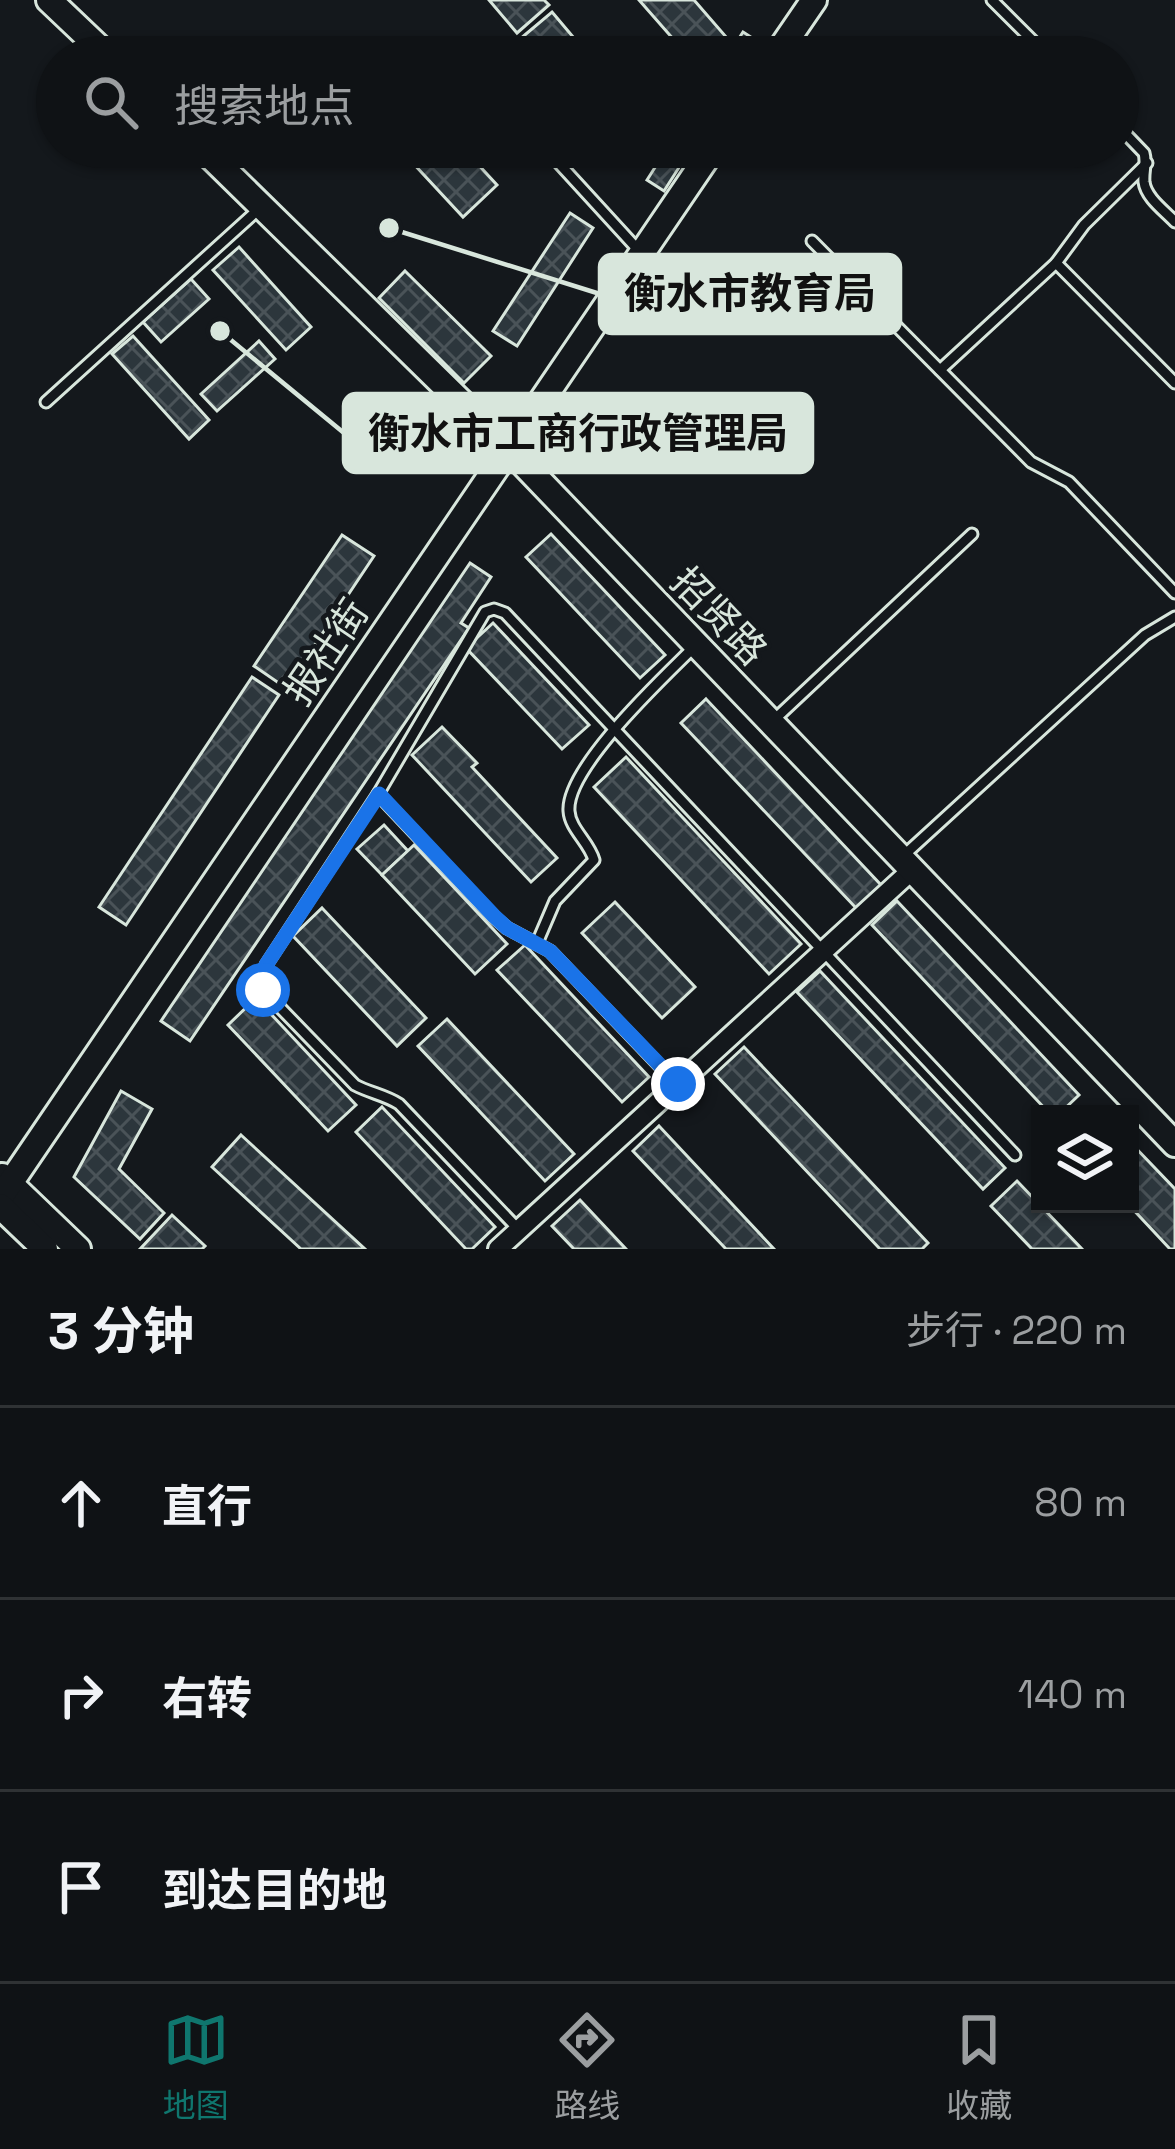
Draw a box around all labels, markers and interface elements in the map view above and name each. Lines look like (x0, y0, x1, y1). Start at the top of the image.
search box (36, 36, 1139, 168)
icon: search (78, 69, 144, 135)
text: 搜索地点 (174, 78, 354, 135)
callout: 衡水市教育局 (600, 255, 900, 333)
text: 衡水市教育局 (624, 267, 876, 320)
callout: 衡水市工商行政管理局 (344, 394, 812, 472)
text: 衡水市工商行政管理局 (368, 407, 788, 460)
street label: 招贤路 (661, 557, 777, 675)
street label: 报社街 (273, 590, 379, 714)
route start (236, 963, 290, 1017)
route end (651, 1057, 705, 1111)
map controls (1031, 1105, 1139, 1213)
button: layers (1031, 1105, 1139, 1213)
text: 3 分钟 (48, 1299, 194, 1364)
text: 步行 · 220 m (906, 1306, 1127, 1355)
icon: ahead (48, 1470, 114, 1536)
text: 直行 (162, 1478, 252, 1535)
text: 80 m (1034, 1478, 1127, 1527)
icon: right (48, 1662, 114, 1728)
text: 右转 (162, 1670, 252, 1727)
text: 140 m (1018, 1670, 1127, 1719)
icon: arrive (48, 1854, 114, 1920)
text: 到达目的地 (162, 1862, 387, 1919)
tab: 地图 (163, 2007, 229, 2127)
tab: 路线 (554, 2007, 620, 2127)
tab: 收藏 (946, 2007, 1012, 2127)

